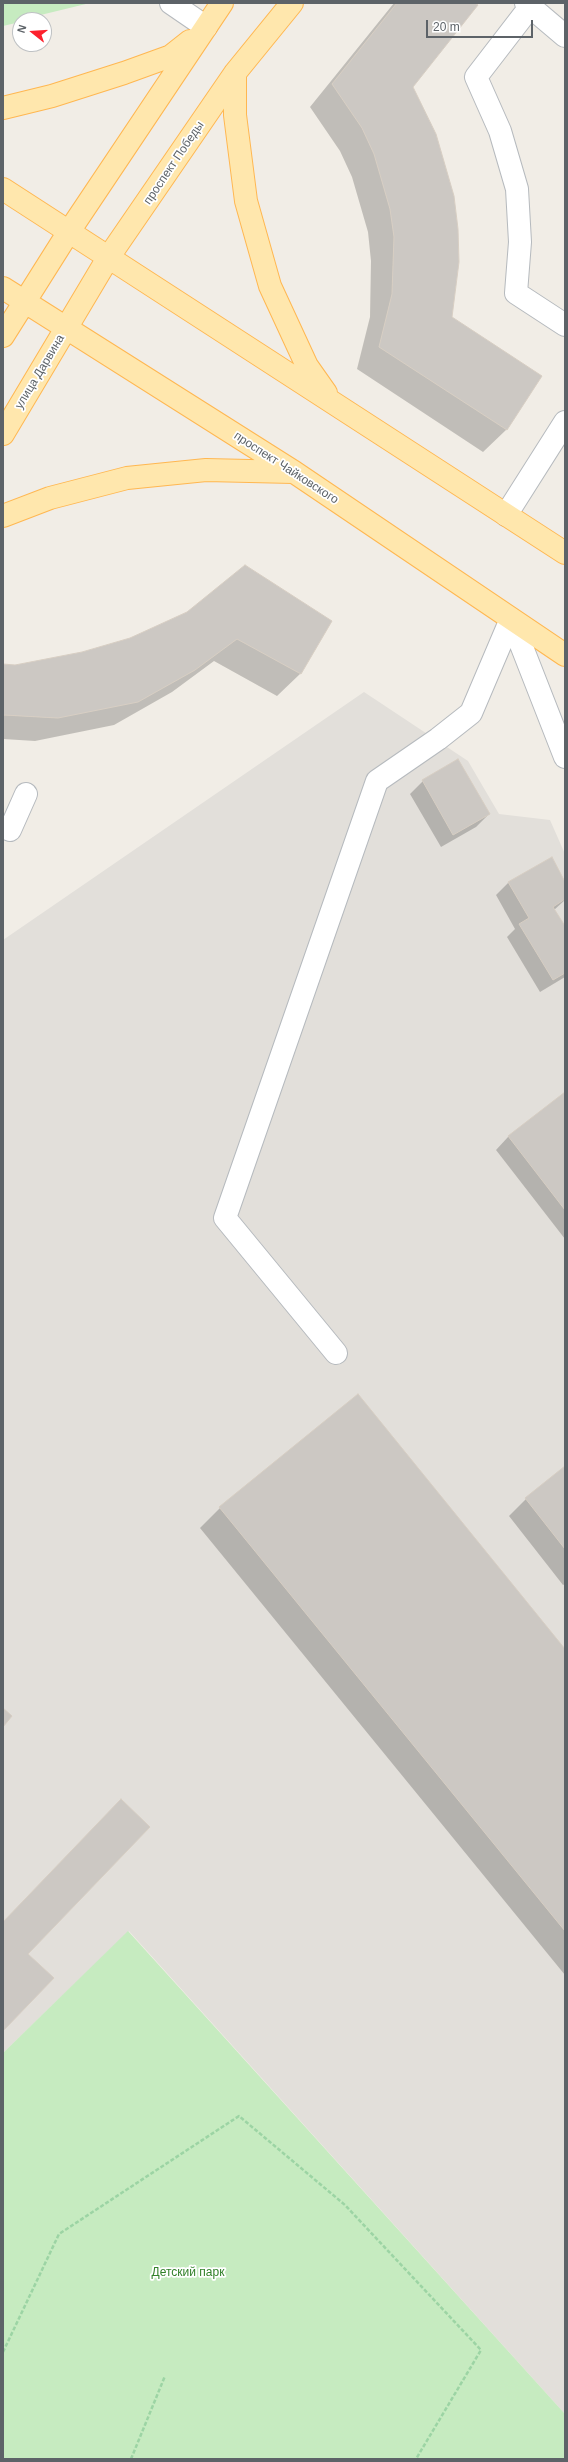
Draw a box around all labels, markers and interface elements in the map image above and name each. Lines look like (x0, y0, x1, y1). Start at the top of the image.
north arrow (12, 12, 52, 52)
scale bar (428, 12, 535, 38)
text: 20 m (433, 20, 460, 34)
text: N (15, 23, 28, 34)
street label: проспект Победы (141, 119, 207, 207)
street label: улица Дарвина (12, 332, 68, 412)
street label: проспект Чайковского (231, 429, 341, 507)
park label: Детский парк (152, 2266, 224, 2280)

